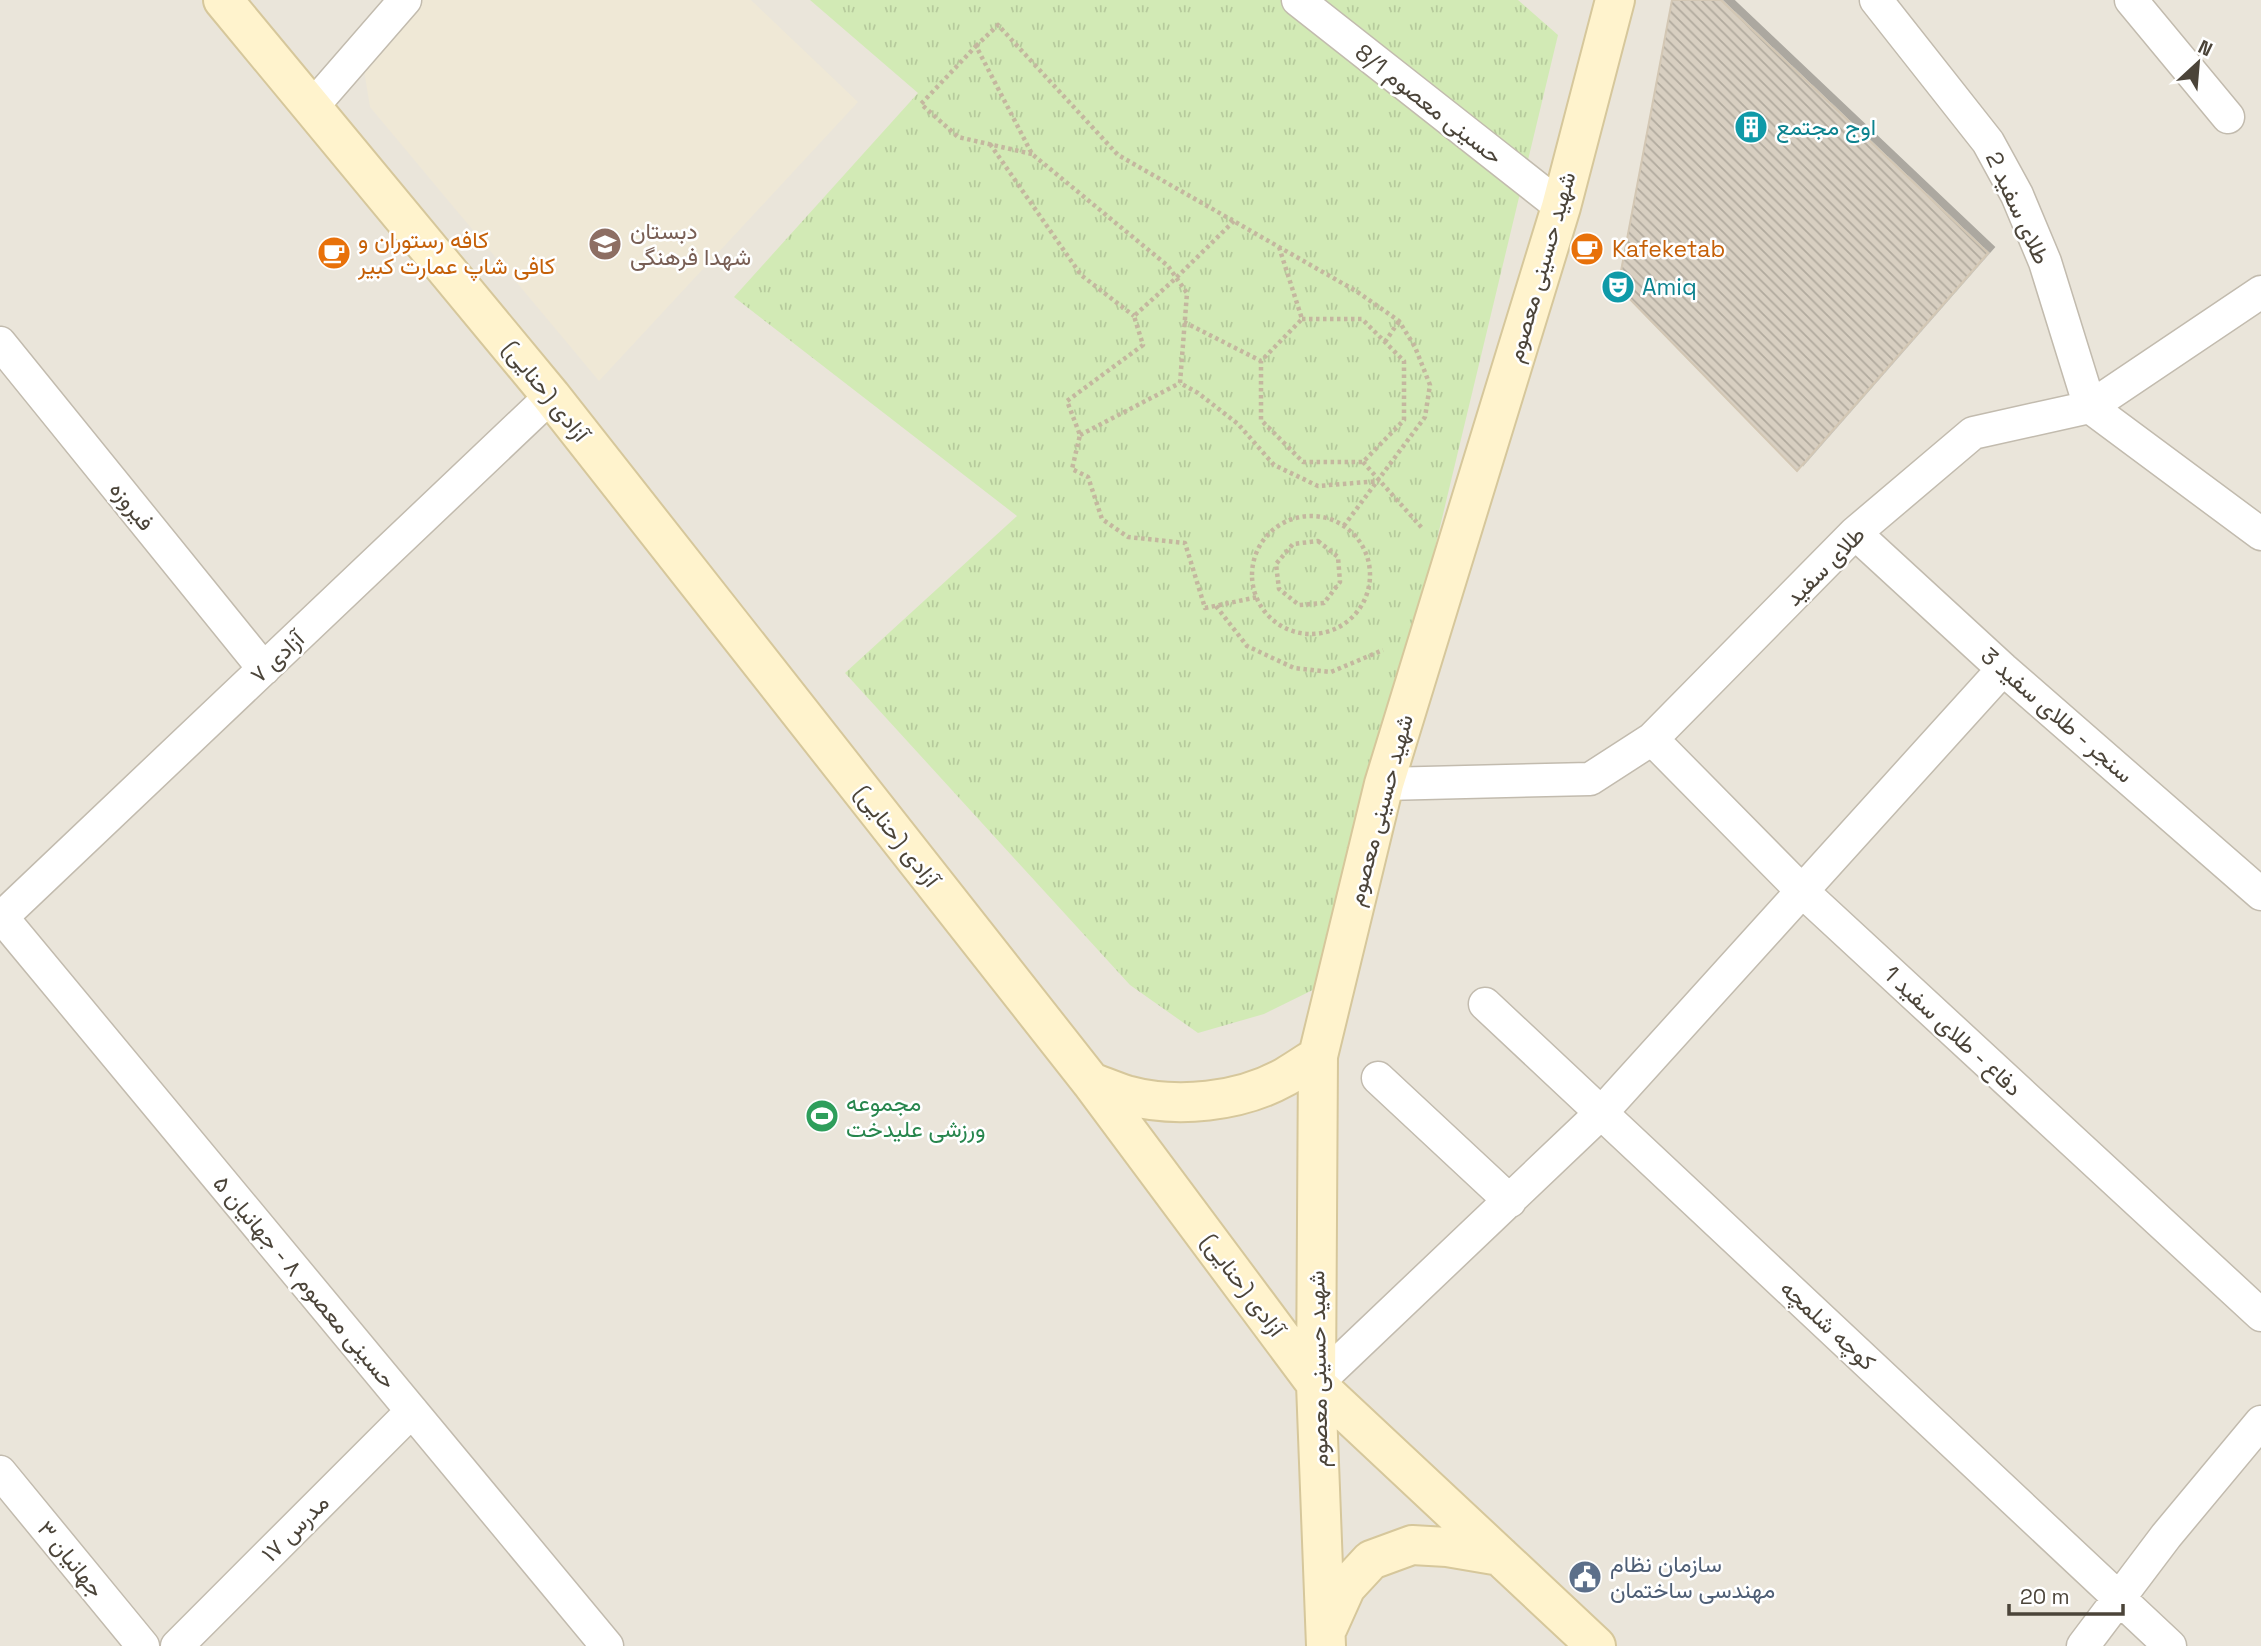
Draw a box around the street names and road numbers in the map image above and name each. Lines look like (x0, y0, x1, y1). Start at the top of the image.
street label: حسینی معصوم 8/1 (1349, 37, 1509, 171)
street label: طلای سفید 2 (1979, 147, 2057, 269)
street label: شهید حسینی معصوم (1499, 168, 1583, 366)
street label: آزادی (حنایی) (496, 334, 597, 449)
street label: فیروزه (103, 475, 161, 537)
street label: طلای سفید (1779, 520, 1871, 612)
street label: آزادی ۷ (243, 623, 312, 690)
street label: سنجر - طلای سفید 3 (1975, 641, 2139, 789)
street label: شهید حسینی معصوم (1340, 711, 1420, 909)
street label: آزادی (حنایی) (848, 779, 947, 895)
street label: دفاع - طلای سفید 1 (1877, 959, 2028, 1104)
street label: حسینی معصوم ۸ - جهانیان ۵ (207, 1169, 403, 1395)
street label: آزادی (حنایی) (1194, 1227, 1293, 1344)
street label: شهید حسینی معصوم (1301, 1270, 1335, 1468)
street label: کوچه شلمچه (1773, 1273, 1882, 1378)
street label: مدرس ۱۷ (255, 1488, 335, 1568)
street label: جهانیان ۳ (31, 1514, 111, 1604)

